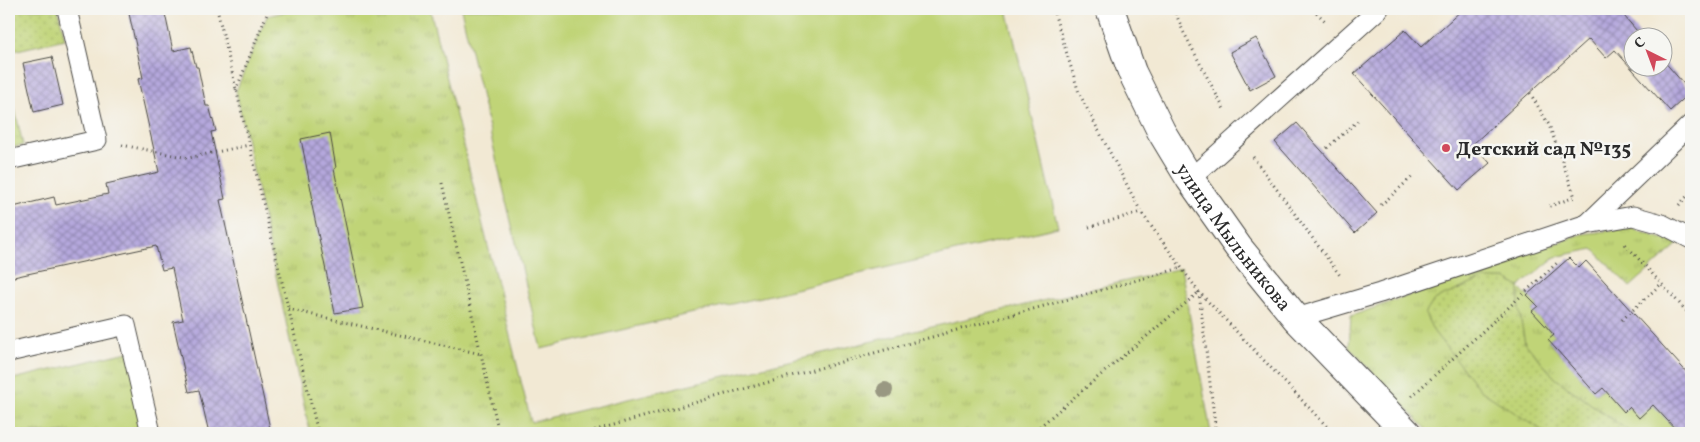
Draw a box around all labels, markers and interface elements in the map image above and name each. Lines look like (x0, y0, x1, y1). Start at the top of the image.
north arrow (1622, 28, 1672, 78)
text: С (1631, 33, 1650, 54)
place label: Детский сад №135 (1456, 136, 1631, 164)
marker: Детский сад №135 (1440, 142, 1452, 154)
street label: улица Мыльникова (1168, 158, 1297, 318)

